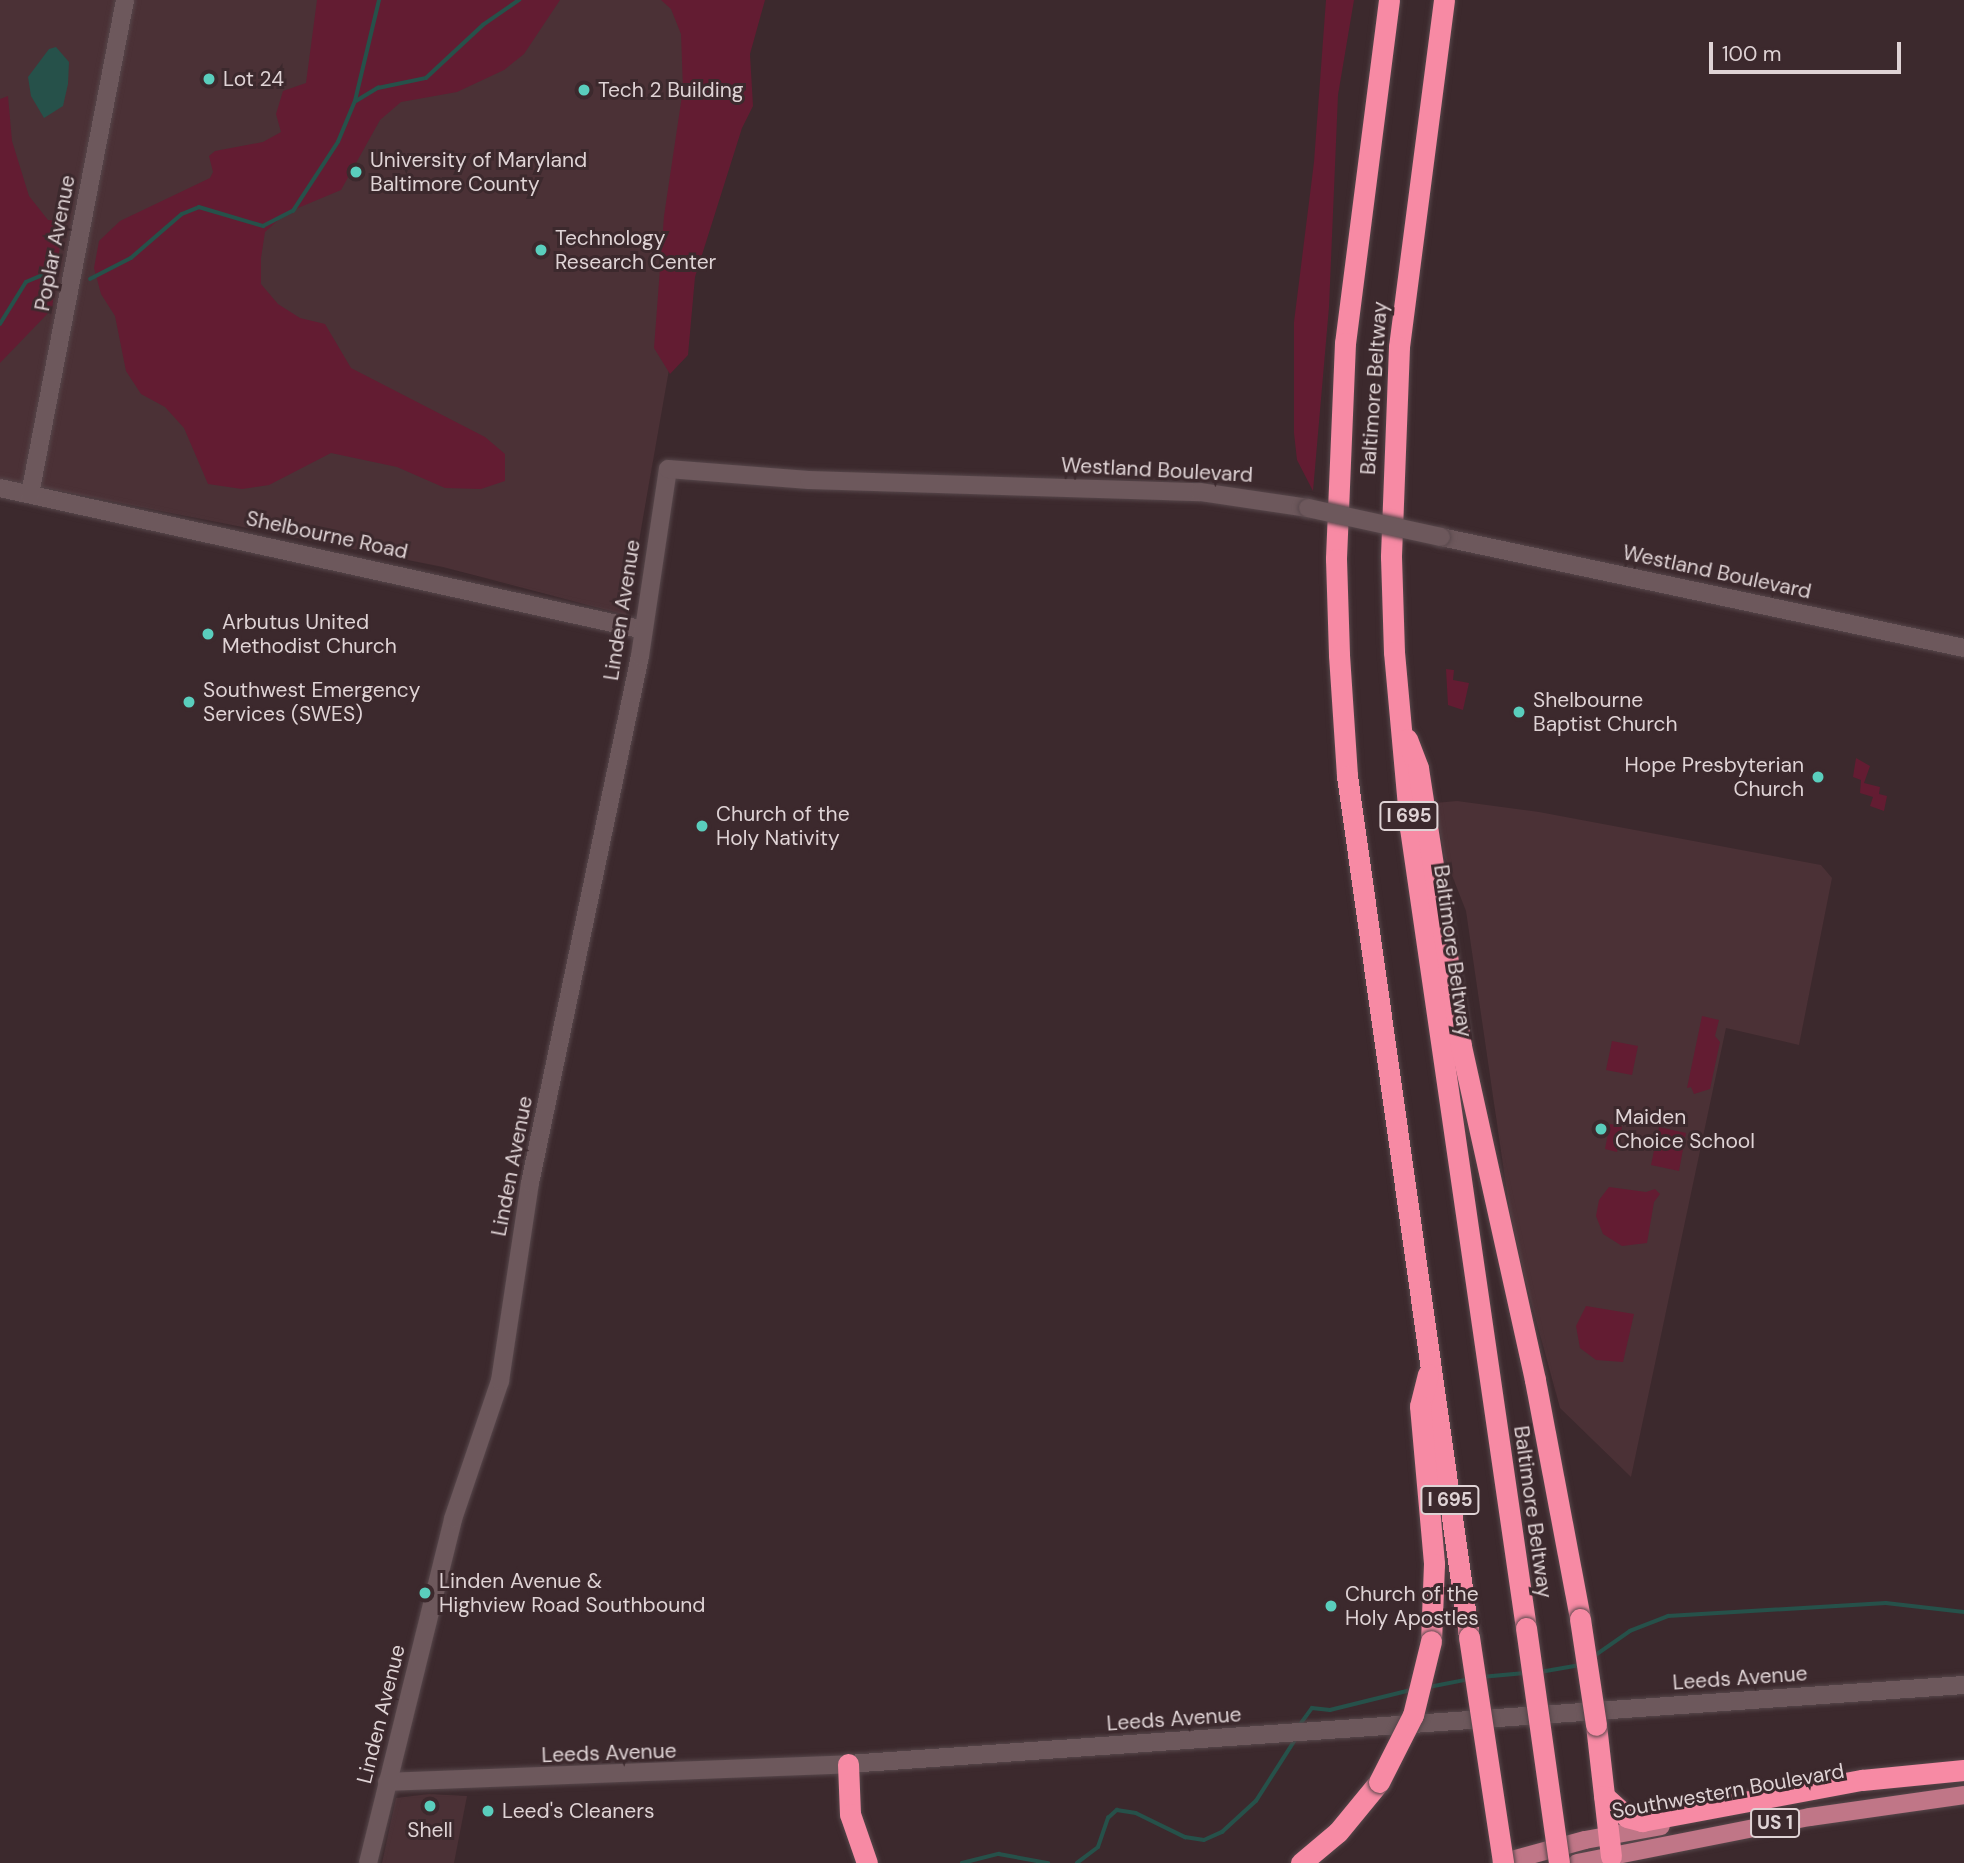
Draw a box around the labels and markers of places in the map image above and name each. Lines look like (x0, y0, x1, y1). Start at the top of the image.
place label: Lot 24 (223, 66, 284, 92)
marker: Lot 24 (201, 71, 217, 87)
place label: Tech 2 Building (598, 77, 744, 103)
marker: Tech 2 Building (576, 82, 592, 98)
place label: University of Maryland Baltimore County (370, 147, 587, 197)
marker: University of Maryland Baltimore County (348, 164, 364, 180)
place label: Technology Research Center (555, 225, 716, 275)
marker: Technology Research Center (533, 242, 549, 258)
place label: Arbutus United Methodist Church (222, 609, 397, 659)
marker: Arbutus United Methodist Church (200, 626, 216, 642)
place label: Southwest Emergency Services (SWES) (203, 677, 420, 727)
place label: Shelbourne Baptist Church (1533, 687, 1678, 737)
marker: Southwest Emergency Services (SWES) (181, 694, 197, 710)
marker: Shelbourne Baptist Church (1511, 704, 1527, 720)
place label: Hope Presbyterian Church (1624, 752, 1804, 802)
marker: Hope Presbyterian Church (1810, 769, 1826, 785)
place label: Church of the Holy Nativity (716, 801, 850, 851)
marker: Church of the Holy Nativity (694, 818, 710, 834)
place label: Maiden Choice School (1615, 1104, 1755, 1154)
marker: Maiden Choice School (1593, 1121, 1609, 1137)
place label: Linden Avenue & Highview Road Southbound (439, 1568, 705, 1618)
place label: Church of the Holy Apostles (1345, 1581, 1479, 1631)
marker: Linden Avenue & Highview Road Southbound (417, 1585, 433, 1601)
marker: Church of the Holy Apostles (1323, 1598, 1339, 1614)
marker: Shell (422, 1798, 438, 1814)
place label: Leed's Cleaners (502, 1798, 655, 1824)
marker: Leed's Cleaners (480, 1803, 496, 1819)
place label: Shell (407, 1817, 453, 1843)

